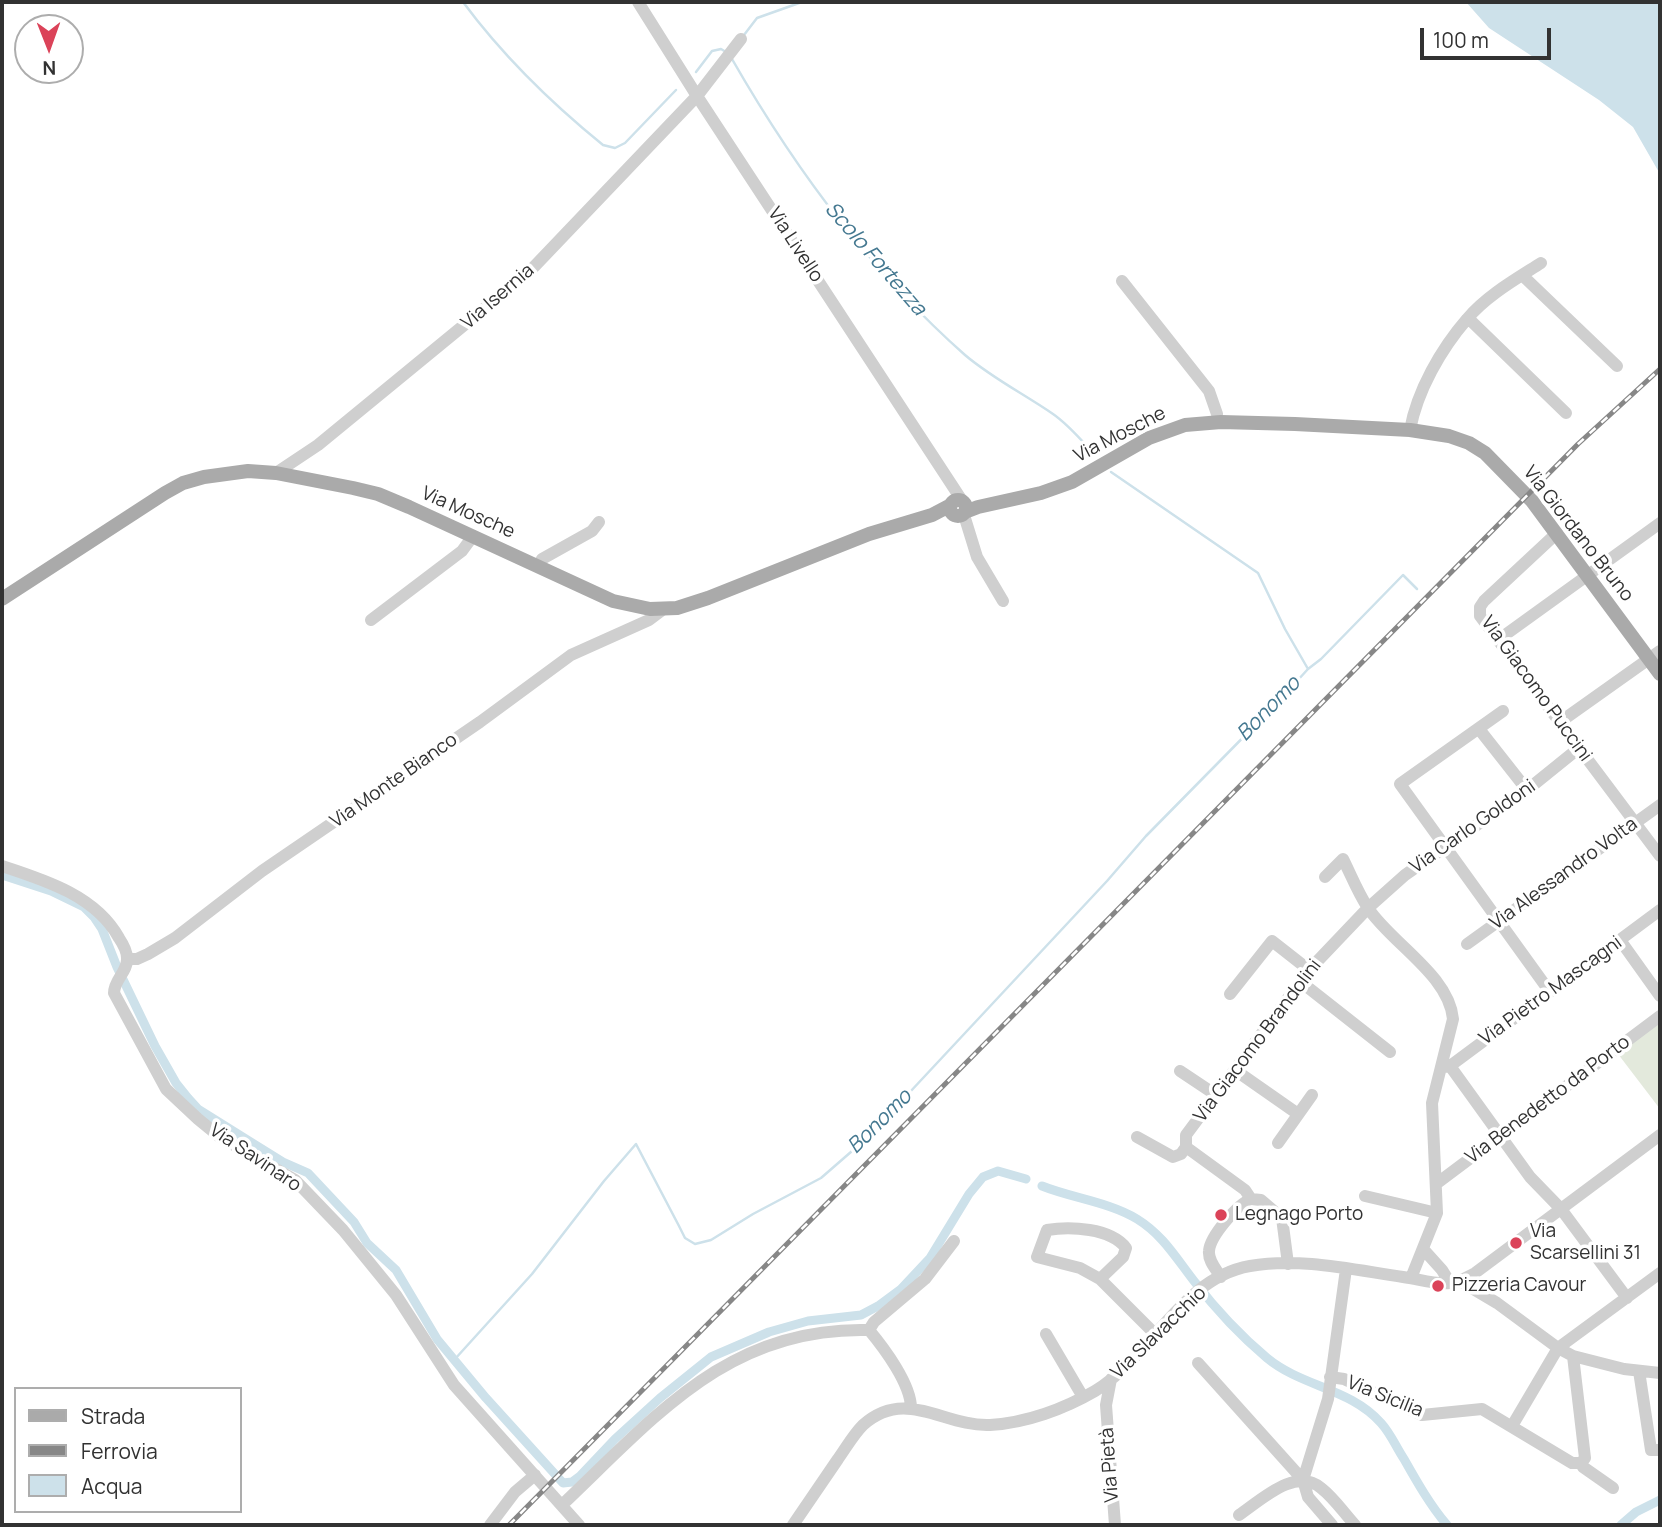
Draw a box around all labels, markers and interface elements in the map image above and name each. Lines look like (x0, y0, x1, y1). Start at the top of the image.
north arrow (14, 14, 84, 84)
scale bar (1424, 14, 1555, 58)
text: 100 m (1433, 26, 1489, 54)
text: N (42, 55, 56, 81)
water label: Scolo Fortezza (819, 197, 931, 321)
street label: Via Livello (762, 203, 828, 287)
street label: Via Isernia (457, 259, 539, 335)
street label: Via Mosche (1070, 402, 1170, 468)
street label: Via Giordano Bruno (1518, 462, 1638, 606)
street label: Via Mosche (418, 482, 518, 544)
street label: Via Giacomo Puccini (1476, 612, 1596, 766)
water label: Bonomo (1232, 671, 1306, 747)
street label: Via Monte Bianco (326, 729, 462, 833)
street label: Via Carlo Goldoni (1406, 775, 1540, 879)
street label: Via Alessandro Volta (1486, 813, 1642, 935)
street label: Via Pietro Mascagni (1475, 932, 1627, 1050)
street label: Via Giacomo Brandolini (1189, 955, 1327, 1127)
street label: Via Benedetto da Porto (1461, 1031, 1635, 1169)
water label: Bonomo (843, 1085, 917, 1159)
street label: Via Savinaro (205, 1119, 305, 1197)
place label: Legnago Porto (1235, 1204, 1363, 1226)
marker: Legnago Porto (1213, 1207, 1229, 1223)
place label: Via Scarsellini 31 (1530, 1221, 1641, 1265)
marker: Via Scarsellini 31 (1508, 1235, 1524, 1251)
place label: Pizzeria Cavour (1452, 1275, 1586, 1297)
marker: Pizzeria Cavour (1430, 1278, 1446, 1294)
street label: Via Slavacchio (1107, 1282, 1211, 1384)
street label: Via Sicilia (1344, 1371, 1426, 1423)
legend (14, 1387, 242, 1513)
text: Strada (81, 1402, 145, 1430)
street label: Via Pietà (1096, 1427, 1124, 1503)
text: Ferrovia (81, 1437, 158, 1465)
text: Acqua (81, 1472, 143, 1500)

